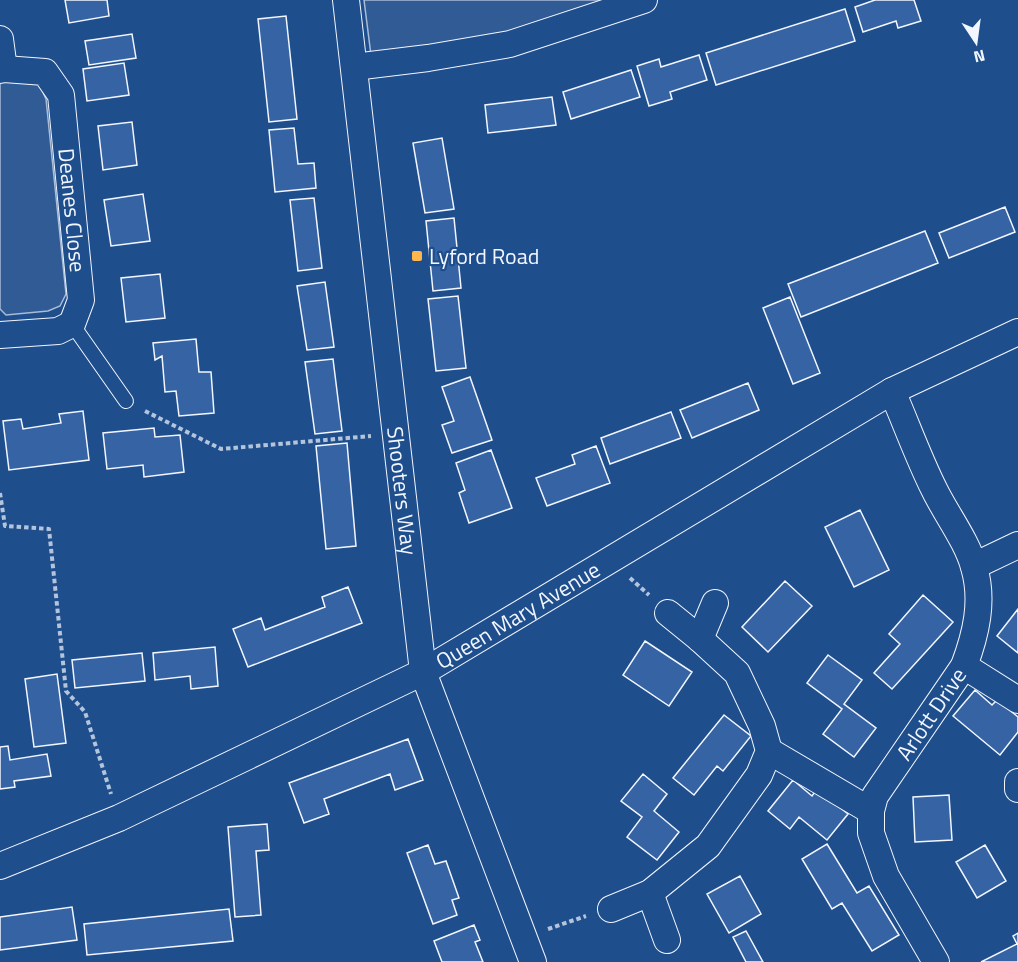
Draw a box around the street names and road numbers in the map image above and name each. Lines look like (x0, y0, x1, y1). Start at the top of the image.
street label: Deanes Close (49, 147, 95, 274)
street label: Shooters Way (378, 425, 427, 557)
street label: Queen Mary Avenue (429, 553, 607, 678)
street label: Arlott Drive (887, 661, 975, 767)

